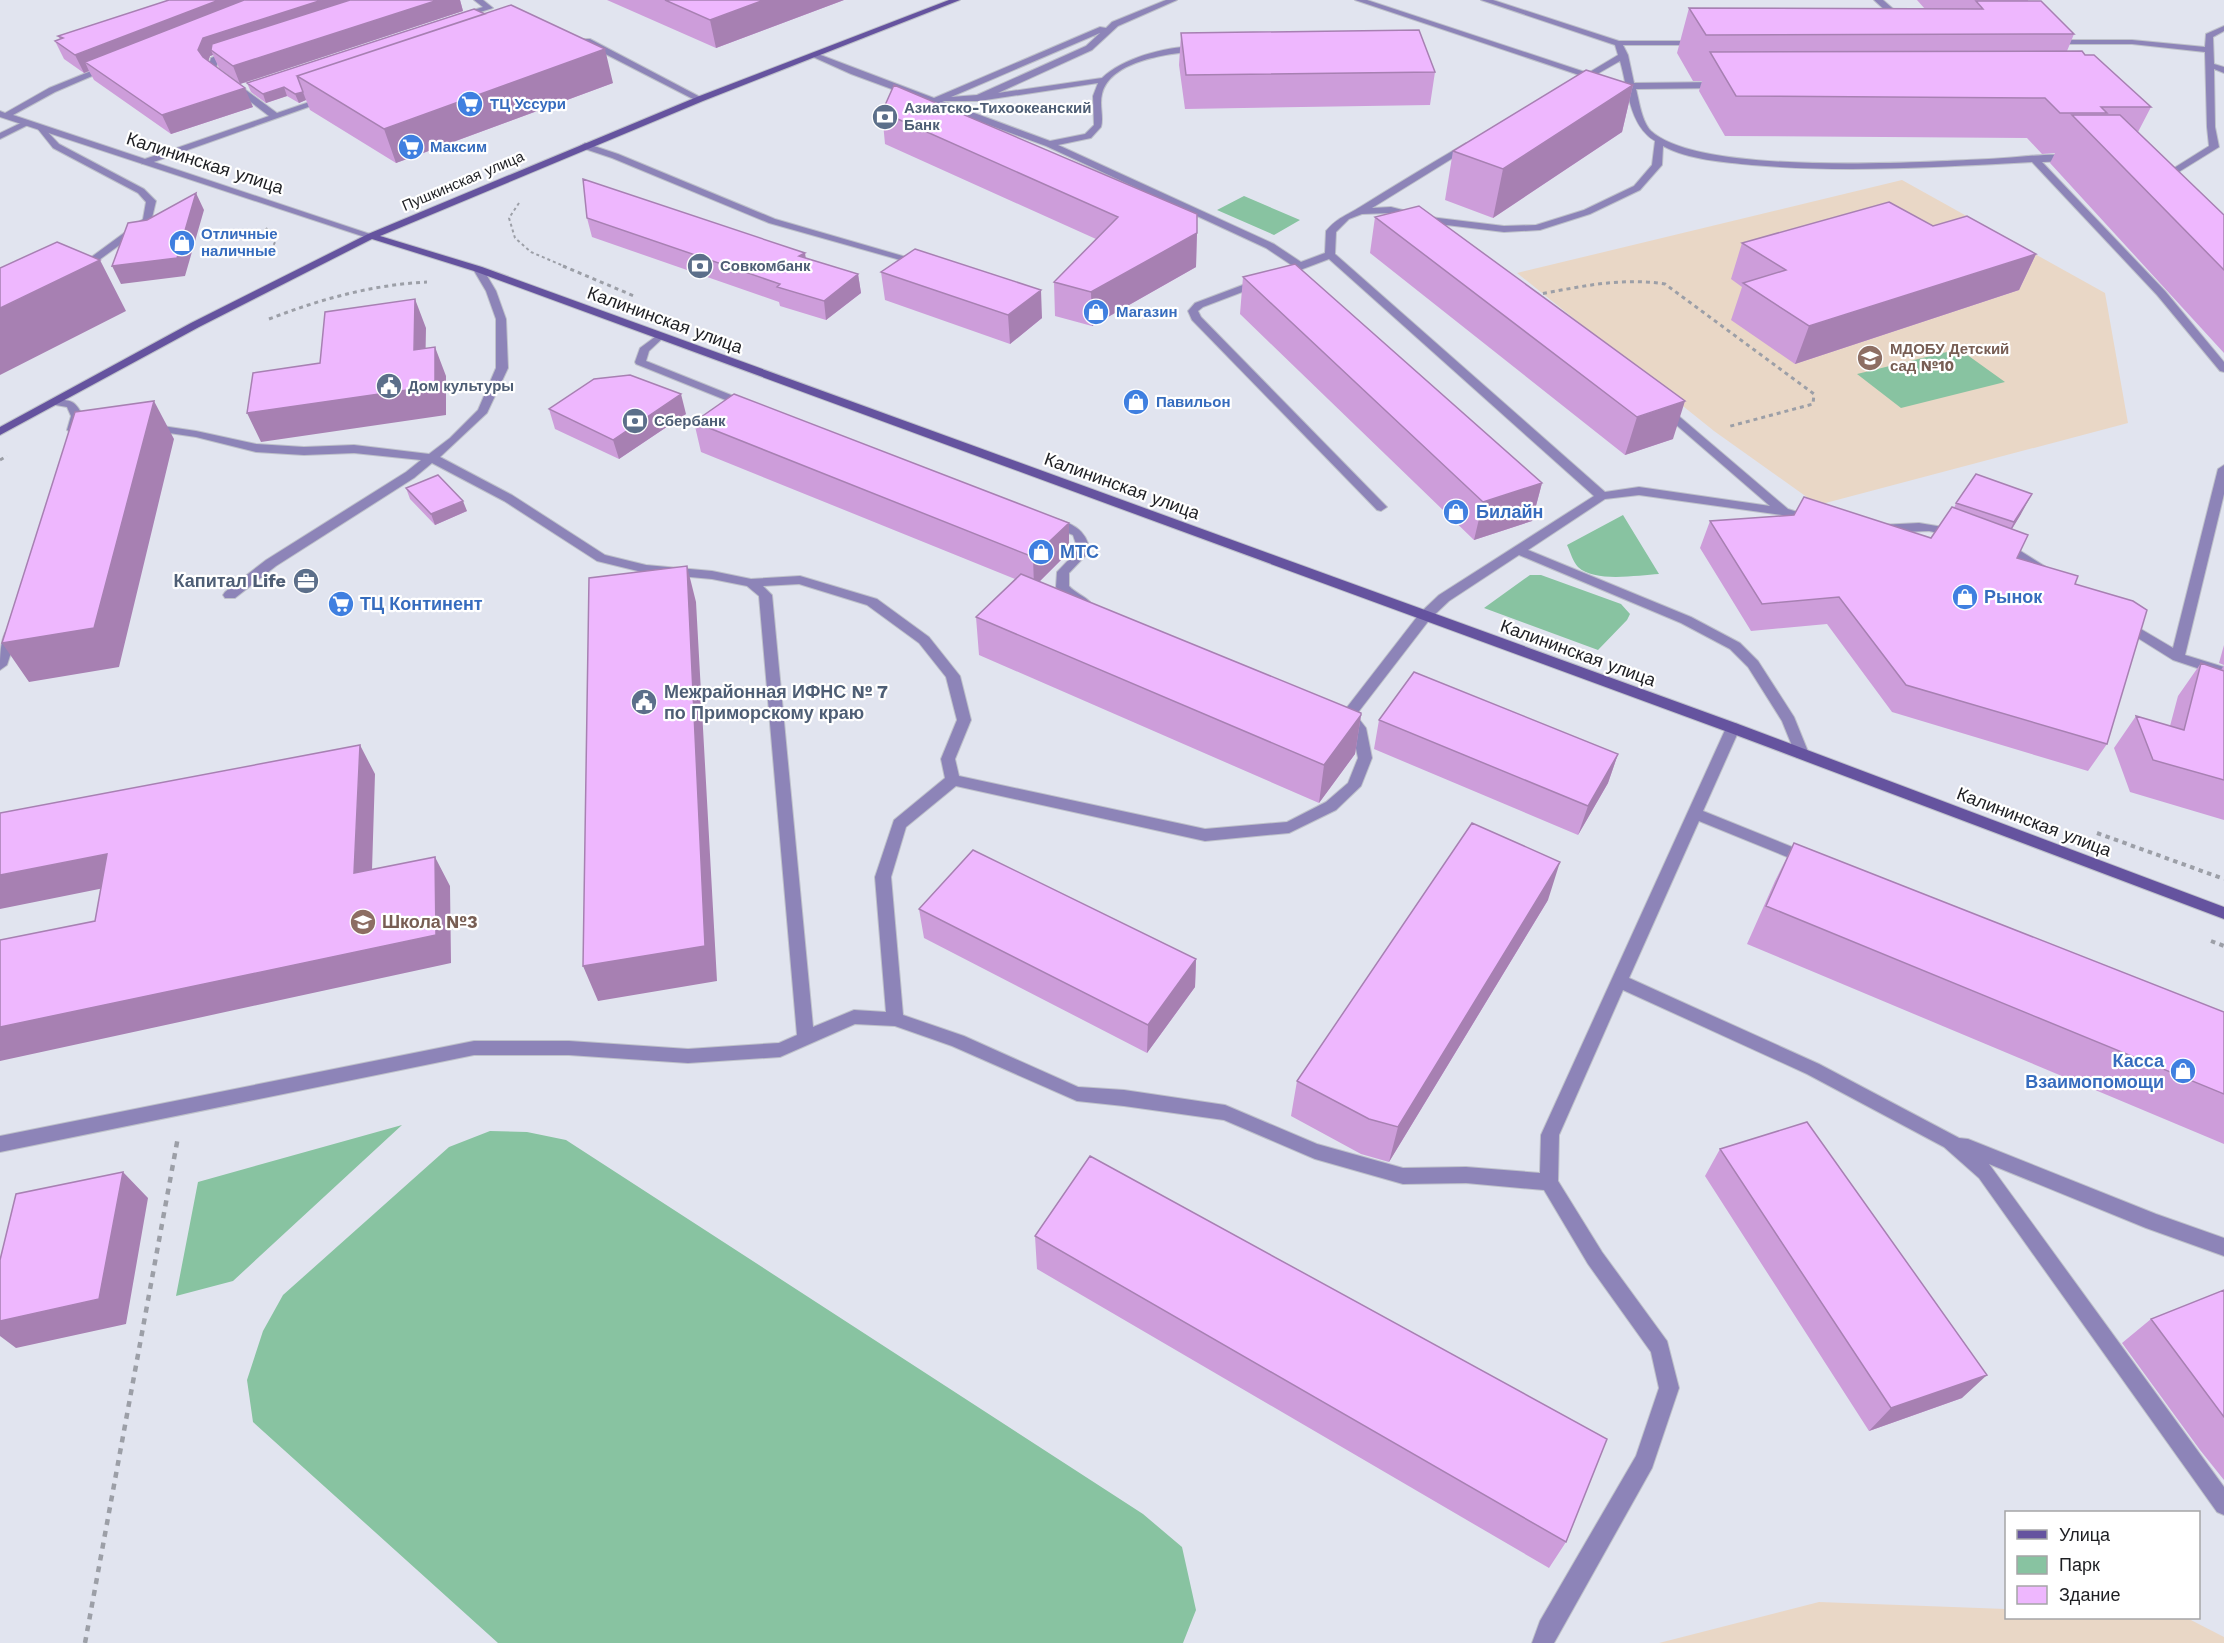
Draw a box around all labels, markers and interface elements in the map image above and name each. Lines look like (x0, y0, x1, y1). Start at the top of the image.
supermarket icon: ТЦ Уссури (455, 89, 485, 119)
place label: ТЦ Уссури (490, 95, 566, 113)
place label: Азиатско-Тихоокеанский Банк (904, 99, 1091, 134)
bank icon: Азиатско-Тихоокеанский Банк (870, 102, 900, 132)
street label: Калининская улица (124, 127, 287, 198)
supermarket icon: Максим (396, 132, 426, 162)
place label: Максим (430, 138, 487, 156)
street label: Пушкинская улица (399, 147, 527, 215)
place label: Отличные наличные (201, 225, 278, 260)
shop icon: Отличные наличные (167, 228, 197, 258)
bank icon: Совкомбанк (685, 251, 715, 281)
place label: Совкомбанк (720, 257, 811, 275)
street label: Калининская улица (585, 282, 747, 358)
shop icon: Магазин (1081, 297, 1111, 327)
place label: Магазин (1116, 303, 1178, 321)
place label: МДОБУ Детский сад №10 (1890, 340, 2009, 375)
school or university icon: МДОБУ Детский сад №10 (1855, 343, 1885, 373)
public building icon: Дом культуры (374, 371, 404, 401)
place label: Дом культуры (408, 377, 514, 395)
shop icon: Павильон (1121, 387, 1151, 417)
place label: Павильон (1156, 393, 1231, 411)
bank icon: Сбербанк (620, 406, 650, 436)
place label: Сбербанк (654, 412, 726, 430)
street label: Калининская улица (1042, 448, 1204, 524)
shop icon: Билайн (1441, 497, 1471, 527)
place label: Билайн (1476, 501, 1543, 522)
shop icon: МТС (1026, 537, 1056, 567)
place label: МТС (1060, 541, 1099, 562)
office icon: Капитал Life (291, 566, 321, 596)
place label: Капитал Life (174, 570, 286, 591)
shop icon: Рынок (1950, 582, 1980, 612)
place label: Рынок (1984, 586, 2043, 607)
supermarket icon: ТЦ Континент (326, 589, 356, 619)
place label: ТЦ Континент (360, 593, 483, 614)
street label: Калининская улица (1498, 615, 1660, 691)
place label: Межрайонная ИФНС № 7 по Приморскому краю (664, 681, 888, 723)
public building icon: Межрайонная ИФНС № 7 по Приморскому краю (629, 687, 659, 717)
street label: Калининская улица (1954, 782, 2115, 861)
school or university icon: Школа №3 (348, 907, 378, 937)
place label: Школа №3 (382, 911, 478, 932)
place label: Касса Взаимопомощи (2025, 1050, 2165, 1092)
shop icon: Касса Взаимопомощи (2168, 1056, 2198, 1086)
legend (2005, 1511, 2200, 1619)
text: Улица (2059, 1524, 2111, 1545)
text: Парк (2059, 1554, 2100, 1575)
text: Здание (2059, 1584, 2120, 1605)

